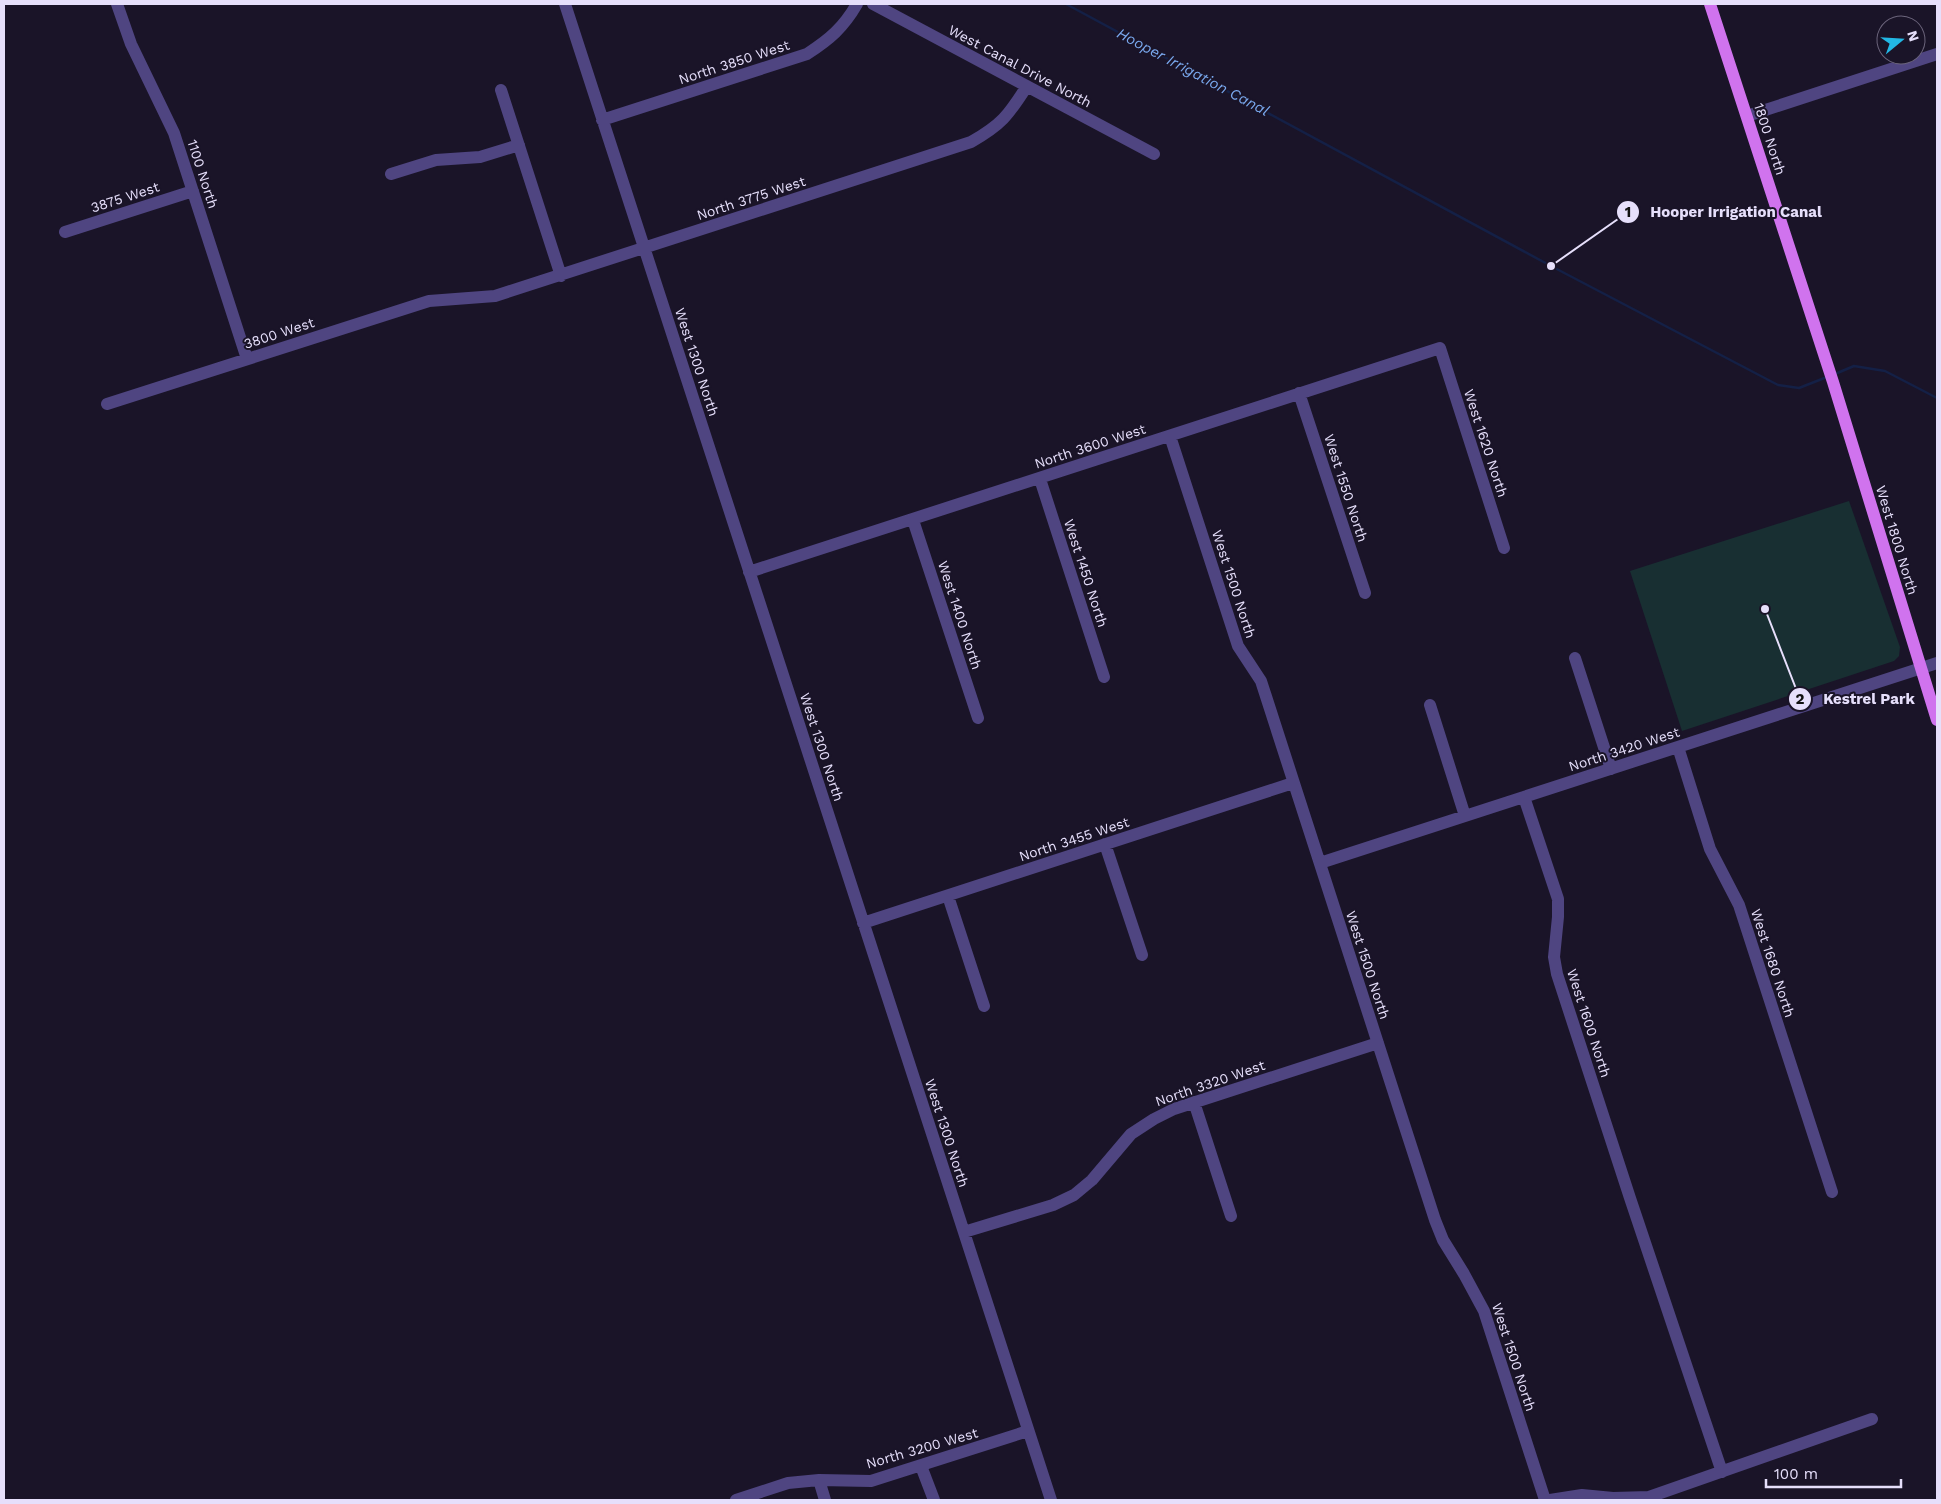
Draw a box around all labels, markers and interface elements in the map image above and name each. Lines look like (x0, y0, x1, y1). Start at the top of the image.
north arrow (1876, 15, 1926, 65)
street label: West Canal Drive North (946, 21, 1094, 111)
water label: Hooper Irrigation Canal (1114, 24, 1273, 120)
text: N (1904, 29, 1923, 43)
street label: North 3850 West (677, 36, 792, 87)
street label: 1800 North (1751, 101, 1789, 177)
street label: 1100 North (184, 138, 222, 210)
street label: North 3775 West (695, 173, 808, 223)
street label: 3875 West (89, 178, 161, 216)
callout: Hooper Irrigation Canal (1615, 197, 1832, 227)
text: 1 (1625, 203, 1631, 221)
text: Hooper Irrigation Canal (1650, 203, 1822, 221)
street label: West 1300 North (672, 306, 722, 418)
street label: 3800 West (242, 314, 316, 352)
street label: West 1620 North (1461, 387, 1511, 499)
street label: North 3600 West (1032, 420, 1148, 472)
street label: West 1550 North (1321, 432, 1371, 544)
street label: West 1800 North (1873, 483, 1921, 597)
street label: West 1450 North (1061, 517, 1111, 629)
street label: West 1500 North (1209, 528, 1259, 640)
street label: West 1400 North (935, 559, 985, 671)
callout: Kestrel Park (1788, 684, 1925, 714)
text: 2 (1796, 690, 1805, 708)
text: Kestrel Park (1823, 690, 1915, 708)
street label: West 1300 North (797, 691, 847, 803)
street label: North 3420 West (1567, 724, 1682, 774)
street label: North 3455 West (1017, 814, 1131, 864)
street label: West 1680 North (1748, 907, 1798, 1019)
street label: West 1500 North (1343, 909, 1393, 1021)
street label: West 1600 North (1564, 967, 1614, 1079)
street label: North 3320 West (1153, 1057, 1267, 1109)
street label: West 1300 North (922, 1077, 972, 1189)
street label: West 1500 North (1489, 1301, 1539, 1413)
street label: North 3200 West (864, 1424, 980, 1472)
scale bar (1766, 1456, 1901, 1488)
text: 100 m (1774, 1465, 1818, 1483)

